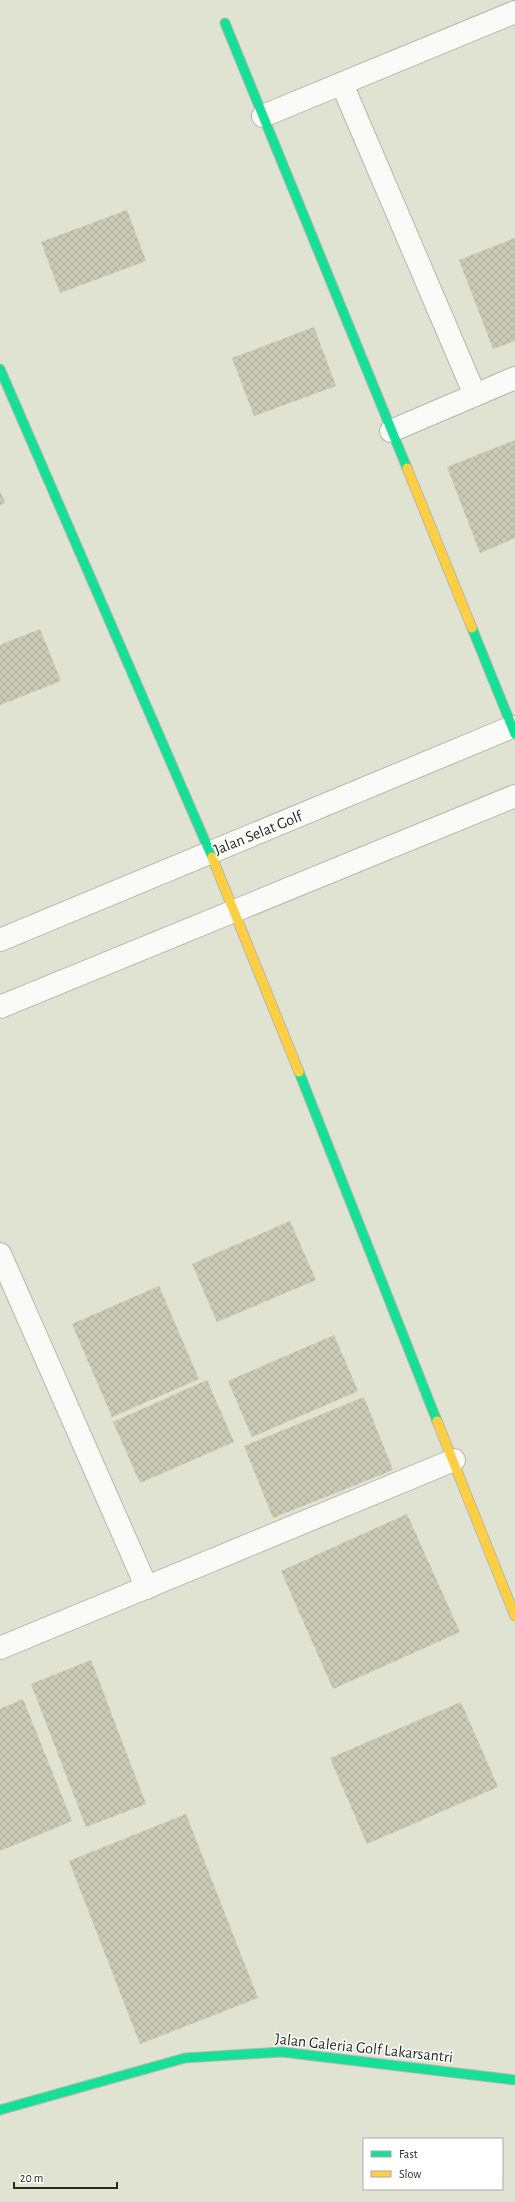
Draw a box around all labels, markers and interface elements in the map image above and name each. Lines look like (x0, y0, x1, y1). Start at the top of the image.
street label: Jalan Selat Golf (212, 808, 306, 858)
street label: Jalan Galeria Golf Lakarsantri (274, 2031, 454, 2065)
legend (363, 2138, 503, 2190)
text: Fast (399, 2148, 418, 2160)
scale bar (14, 2164, 117, 2190)
text: Slow (399, 2168, 421, 2180)
text: 20 m (20, 2172, 43, 2184)

